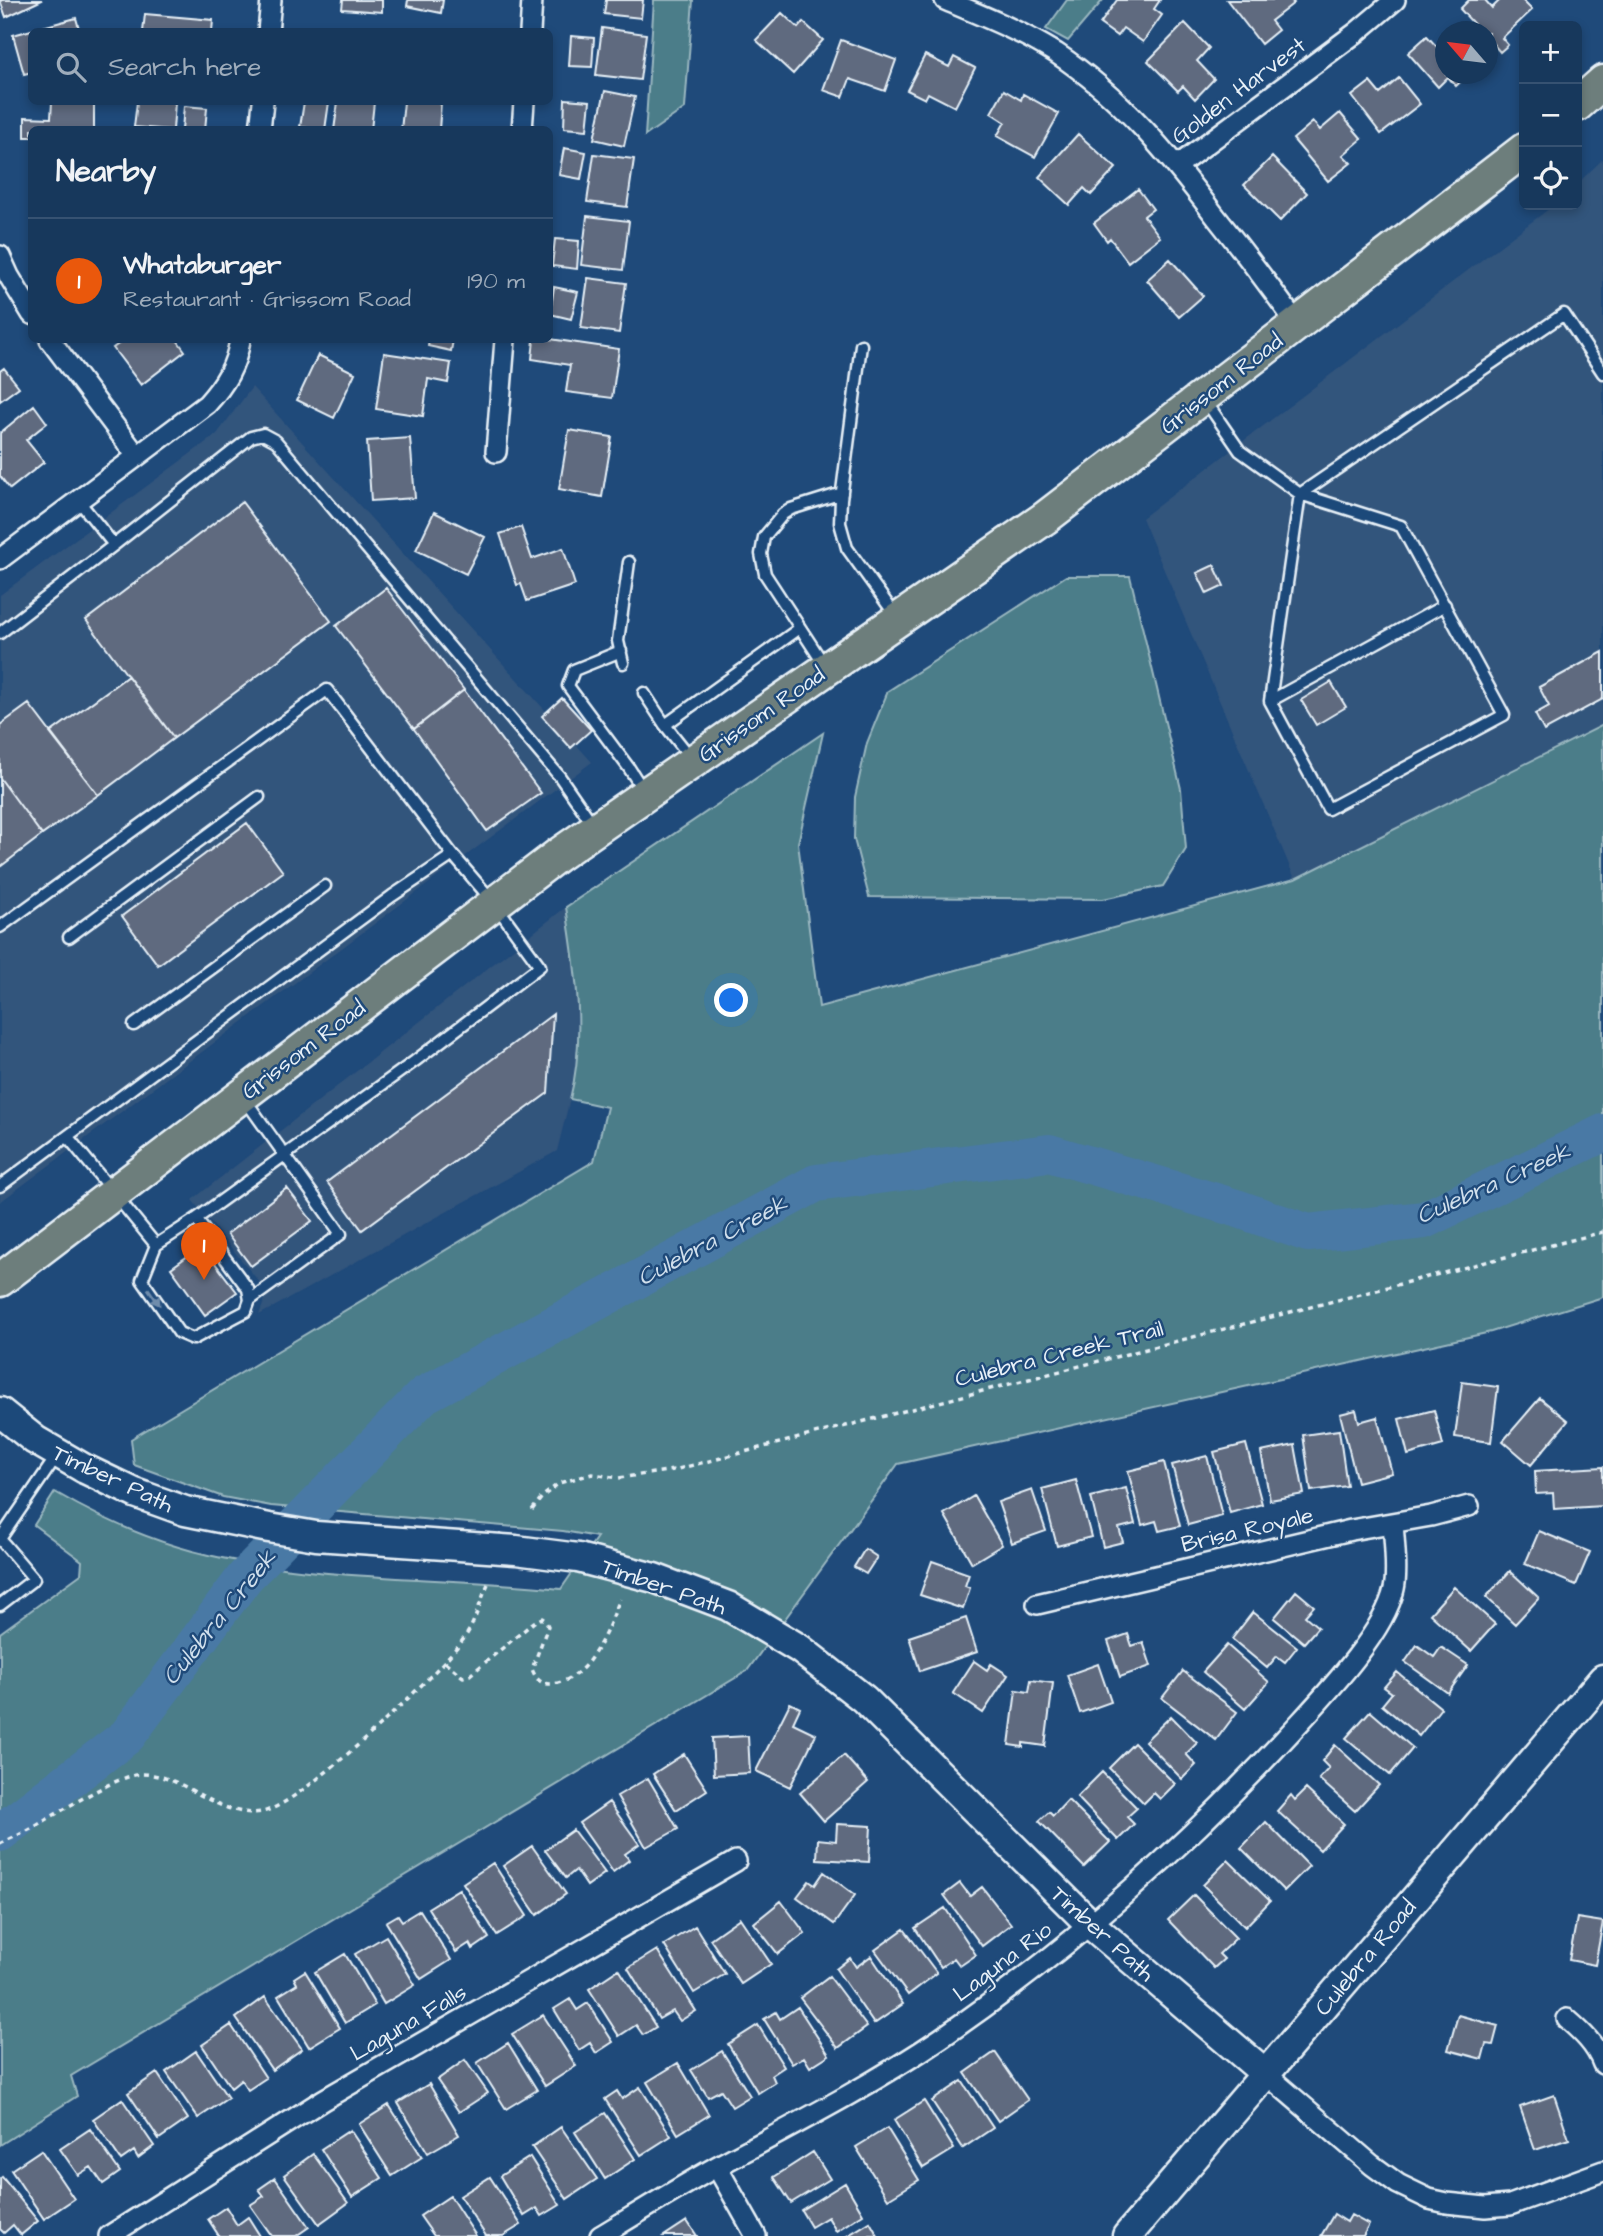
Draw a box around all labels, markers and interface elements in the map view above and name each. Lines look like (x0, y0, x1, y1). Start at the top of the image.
north arrow (1435, 21, 1498, 84)
map controls (1519, 21, 1582, 210)
button: + (1519, 21, 1582, 84)
search box (28, 28, 553, 105)
street label: Golden Harvest (1165, 29, 1313, 152)
icon: search (52, 48, 90, 86)
text: Search here (108, 49, 261, 85)
button: − (1519, 84, 1582, 147)
button: locate (1519, 147, 1582, 210)
text: Nearby (56, 151, 156, 193)
text: Whataburger (123, 247, 281, 283)
text: 1 (78, 265, 80, 297)
text: 190 m (467, 265, 525, 297)
text: Restaurant · Grissom Road (123, 283, 411, 315)
street label: Grissom Road (1153, 325, 1290, 442)
street label: Grissom Road (692, 659, 832, 770)
your location (714, 983, 748, 1017)
street label: Grissom Road (235, 992, 373, 1107)
water label: Culebra Creek (1411, 1134, 1577, 1233)
water label: Culebra Creek (631, 1186, 795, 1295)
pin: 1 (181, 1222, 227, 1280)
one-way arrow (147, 1288, 161, 1306)
street label: Culebra Creek Trail (952, 1313, 1167, 1395)
street label: Timber Path (47, 1437, 179, 1521)
street label: Brisa Royale (1178, 1499, 1317, 1562)
water label: Culebra Creek (155, 1542, 286, 1693)
street label: Timber Path (597, 1551, 731, 1623)
street label: Timber Path (1043, 1878, 1162, 1990)
street label: Culebra Road (1307, 1892, 1424, 2023)
street label: Laguna Rio (946, 1914, 1059, 2010)
street label: Laguna Falls (344, 1977, 473, 2070)

